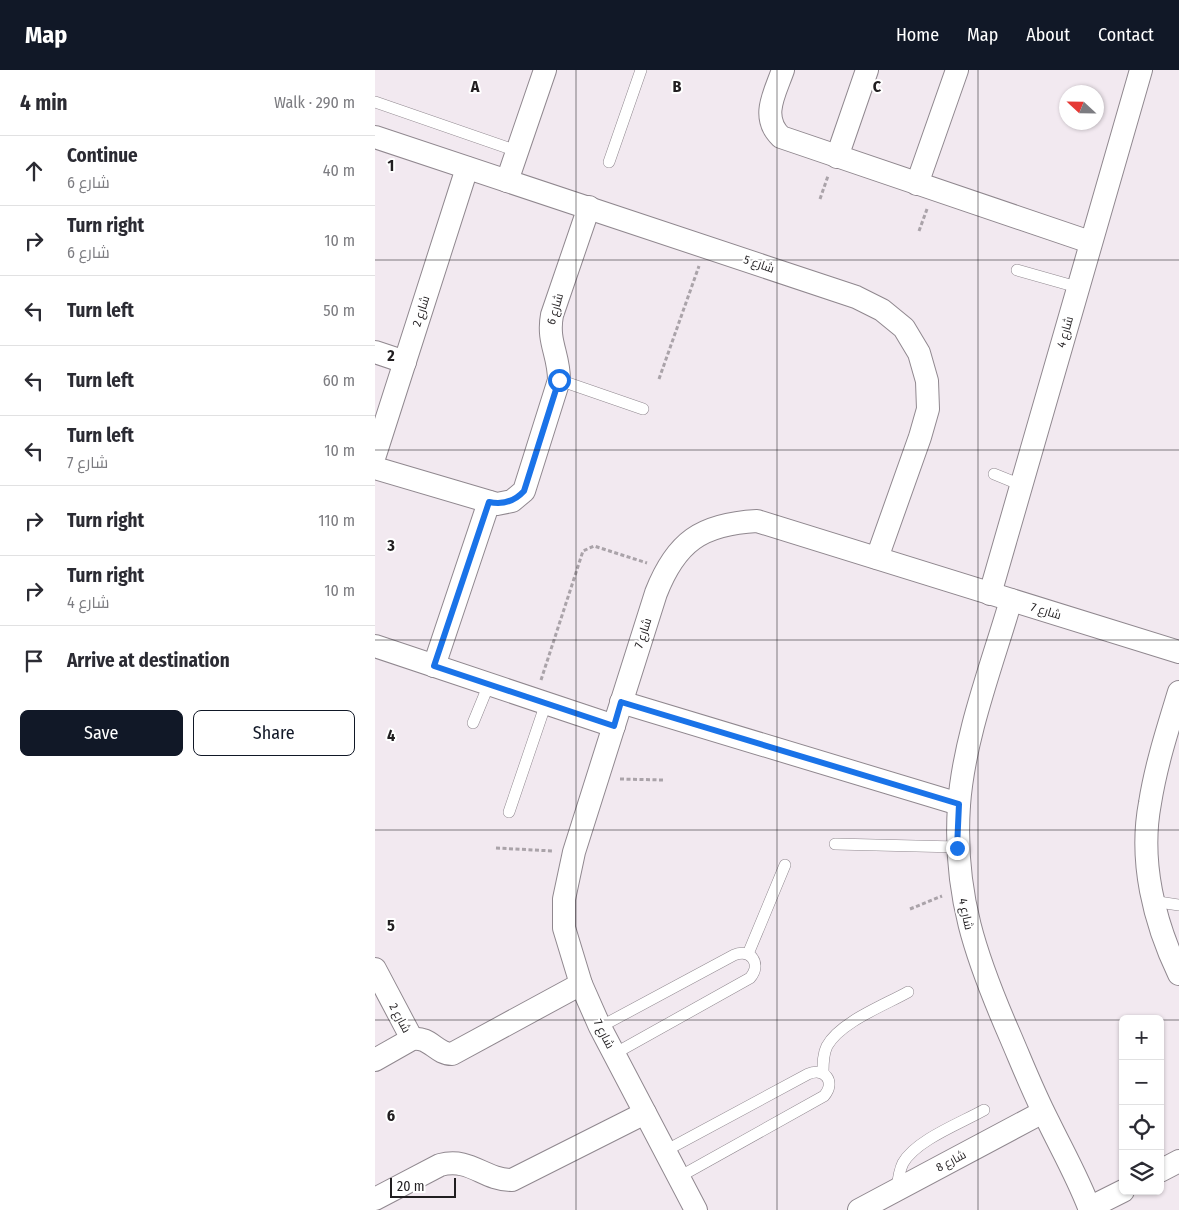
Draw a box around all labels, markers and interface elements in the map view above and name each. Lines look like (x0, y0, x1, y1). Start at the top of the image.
text: Map (25, 21, 67, 49)
text: Home (896, 24, 939, 46)
text: Map (967, 24, 998, 46)
text: About (1026, 24, 1070, 46)
text: Contact (1098, 24, 1154, 46)
text: A (470, 77, 480, 96)
text: B (673, 77, 682, 96)
text: C (873, 77, 882, 96)
north arrow (1059, 85, 1104, 130)
text: 4 min (20, 90, 68, 116)
text: Walk · 290 m (274, 93, 355, 112)
text: Continue (67, 144, 138, 167)
text: 1 (388, 156, 394, 175)
icon: ahead (20, 157, 48, 185)
text: 40 m (323, 161, 355, 180)
text: شارع 6 (67, 173, 110, 192)
text: Turn right (67, 214, 144, 237)
icon: right (20, 227, 48, 255)
text: 10 m (324, 231, 355, 250)
text: شارع 6 (67, 243, 110, 262)
street label: شارع 5 (741, 252, 776, 277)
street label: شارع 6 (544, 292, 567, 327)
street label: شارع 2 (409, 294, 433, 328)
icon: left (20, 297, 48, 325)
text: Turn left (67, 299, 134, 322)
text: 50 m (323, 301, 355, 320)
street label: شارع 4 (1054, 315, 1077, 350)
text: 2 (386, 346, 395, 365)
icon: left (20, 367, 48, 395)
text: Turn left (67, 369, 134, 392)
route start (548, 369, 571, 392)
text: 60 m (323, 371, 355, 390)
text: Turn left (67, 424, 134, 447)
icon: left (20, 437, 48, 465)
text: 10 m (324, 441, 355, 460)
text: شارع 7 (67, 453, 108, 472)
icon: right (20, 507, 48, 535)
text: Turn right (67, 509, 144, 532)
text: 110 m (318, 511, 355, 530)
text: 3 (386, 536, 395, 555)
text: Turn right (67, 564, 144, 587)
icon: right (20, 577, 48, 605)
text: 10 m (324, 581, 355, 600)
text: شارع 4 (67, 593, 110, 612)
street label: شارع 7 (1029, 600, 1063, 623)
street label: شارع 7 (632, 616, 655, 650)
icon: arrive (20, 647, 48, 675)
text: Arrive at destination (67, 649, 230, 672)
button: Save (20, 710, 183, 756)
button: Share (193, 710, 355, 756)
text: 4 (387, 726, 395, 745)
route end (946, 837, 969, 860)
street label: شارع 4 (955, 897, 976, 931)
text: 5 (387, 916, 395, 935)
street label: شارع 2 (386, 1001, 414, 1036)
map controls (1119, 1015, 1164, 1195)
button: + (1119, 1015, 1164, 1060)
street label: شارع 7 (590, 1017, 617, 1051)
button: − (1119, 1060, 1164, 1105)
button: locate (1119, 1105, 1164, 1150)
text: 6 (387, 1106, 395, 1125)
street label: شارع 8 (934, 1147, 969, 1176)
button: layers (1119, 1150, 1164, 1195)
scale bar (390, 1175, 456, 1198)
text: 20 m (397, 1178, 425, 1195)

